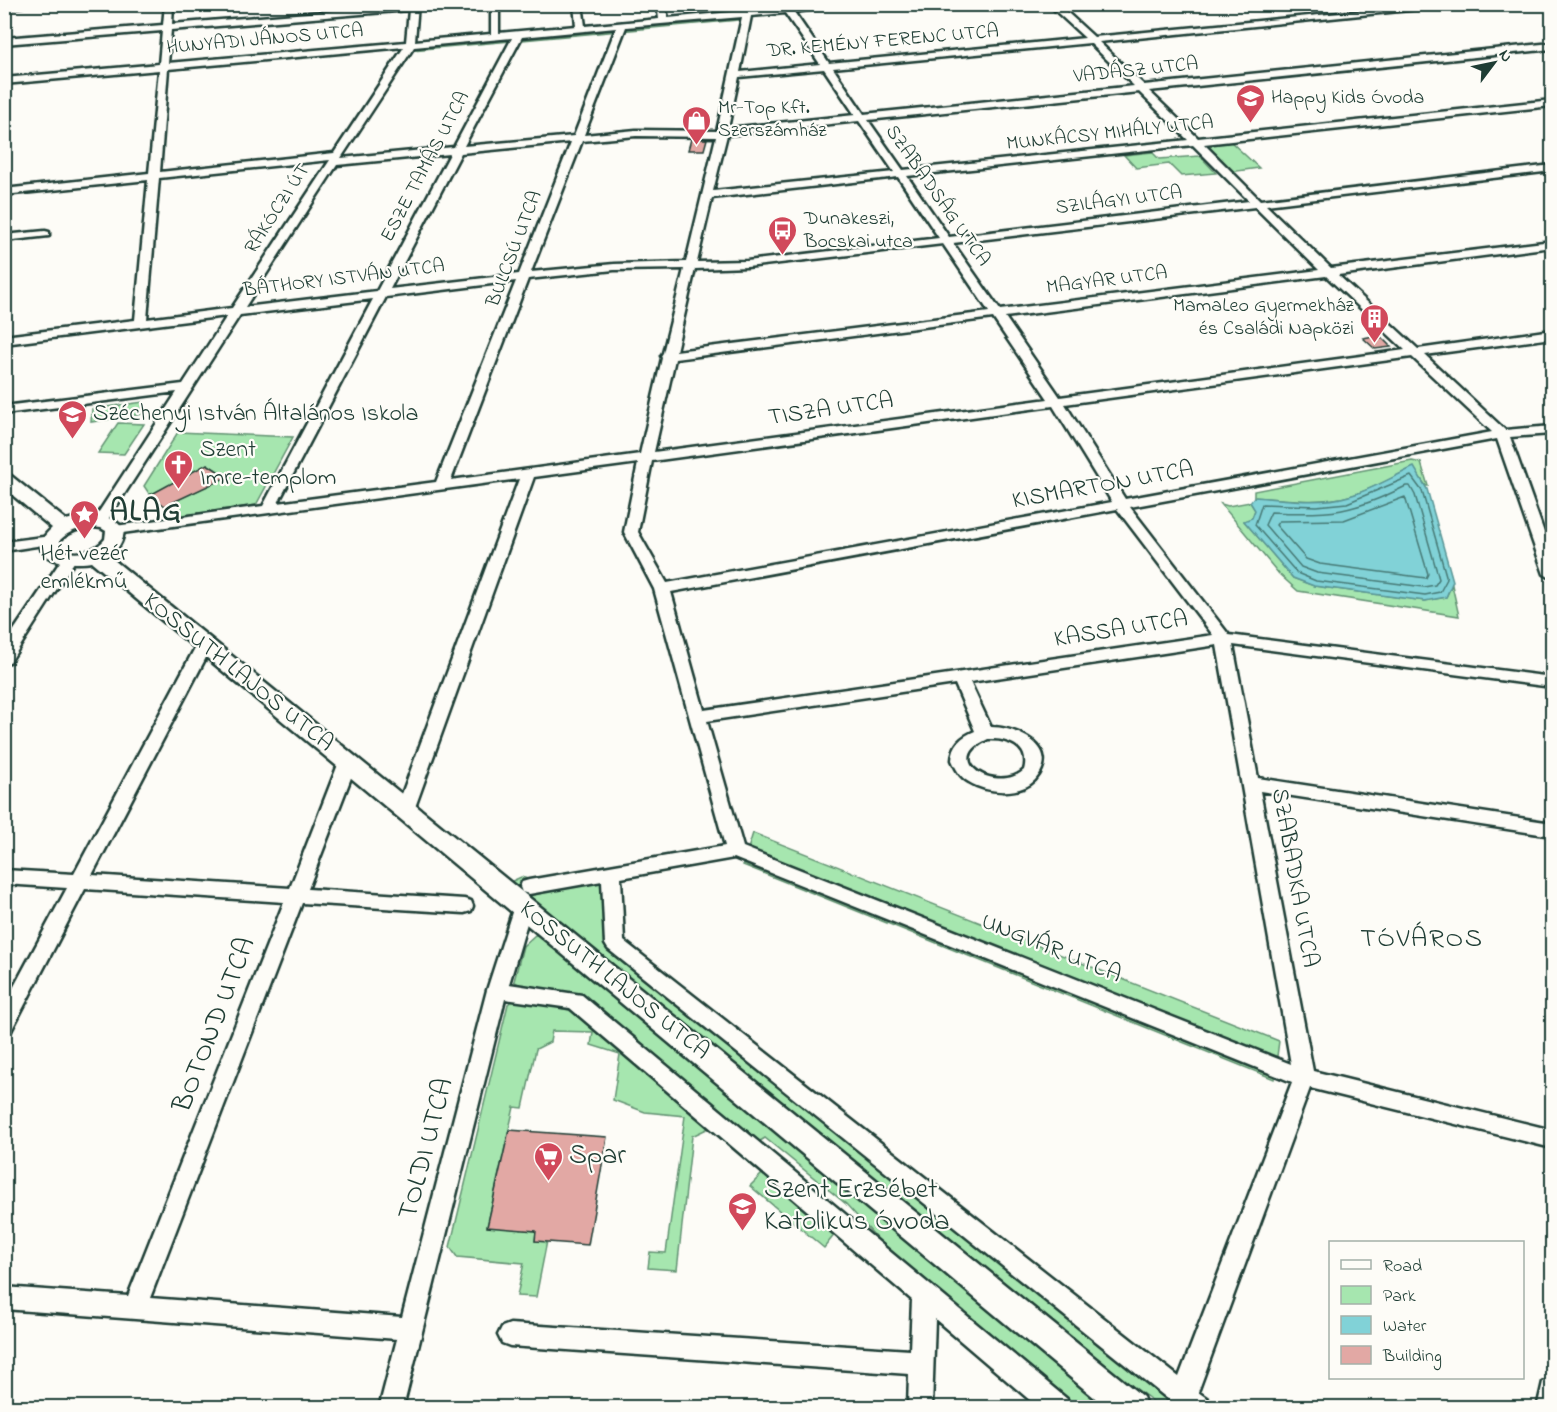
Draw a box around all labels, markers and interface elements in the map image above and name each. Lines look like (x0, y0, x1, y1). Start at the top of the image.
street label: HUNYADI JÁNOS UTCA (165, 17, 365, 63)
street label: DR. KEMÉNY FERENC UTCA (765, 17, 1000, 67)
north arrow (1464, 33, 1524, 93)
text: N (1492, 45, 1518, 67)
street label: VADÁSZ UTCA (1071, 50, 1200, 92)
school or university icon: Happy Kids Óvoda (1234, 82, 1266, 124)
place label: Happy Kids Óvoda (1271, 84, 1424, 113)
street label: ESZE TAMÁS UTCA (374, 87, 478, 247)
place label: Mr-Top Kft. Szerszámház (718, 94, 827, 146)
shop icon: Mr-Top Kft. Szerszámház (681, 104, 713, 146)
street label: MUNKÁCSY MIHÁLY UTCA (1005, 109, 1215, 159)
street label: SZABADSÁG UTCA (877, 119, 997, 273)
street label: RÁKÓCZI ÚT (238, 158, 318, 260)
street label: SZILÁGYI UTCA (1054, 179, 1184, 223)
street label: BULCSÚ UTCA (479, 187, 550, 312)
place label: Dunakeszi, Bocskai utca (803, 205, 913, 257)
bus stop icon: Dunakeszi, Bocskai utca (767, 214, 799, 256)
street label: BÁTHORY ISTVÁN UTCA (241, 252, 446, 306)
street label: MAGYAR UTCA (1045, 259, 1169, 303)
place label: MamaLeo Gyermekház és Családi Napközi (1173, 292, 1355, 344)
building icon: MamaLeo Gyermekház és Családi Napközi (1359, 302, 1391, 344)
street label: TISZA UTCA (766, 384, 896, 436)
place label: Széchenyi István Általános Iskola (93, 397, 418, 433)
school or university icon: Széchenyi István Általános Iskola (56, 398, 88, 440)
place label: Szent Imre-templom (200, 433, 336, 496)
church icon: Szent Imre-templom (163, 448, 195, 490)
street label: KISMARTON UTCA (1009, 453, 1197, 519)
district label: ALAG (110, 491, 182, 535)
place icon: Hét vezér emlékmű (68, 498, 100, 540)
place label: Hét vezér emlékmű (40, 537, 128, 600)
street label: KOSSUTH LAJOS UTCA (135, 585, 341, 761)
street label: KASSA UTCA (1052, 602, 1190, 658)
street label: SZABADKA UTCA (1261, 785, 1327, 971)
street label: KOSSUTH LAJOS UTCA (511, 893, 717, 1069)
street label: UNGVÁR UTCA (976, 905, 1126, 993)
district label: TÓVÁROS (1360, 920, 1484, 959)
street label: BOTOND UTCA (162, 932, 267, 1119)
street label: TOLDI UTCA (388, 1074, 466, 1224)
place label: Spar (569, 1136, 626, 1177)
supermarket icon: Spar (532, 1140, 564, 1182)
place label: Szent Erzsébet Katolikus Óvoda (764, 1170, 950, 1243)
school or university icon: Szent Erzsébet Katolikus Óvoda (727, 1190, 759, 1232)
legend (1329, 1241, 1524, 1379)
text: Road (1383, 1254, 1422, 1280)
text: Park (1383, 1284, 1416, 1310)
text: Water (1383, 1314, 1427, 1340)
text: Building (1382, 1344, 1442, 1371)

